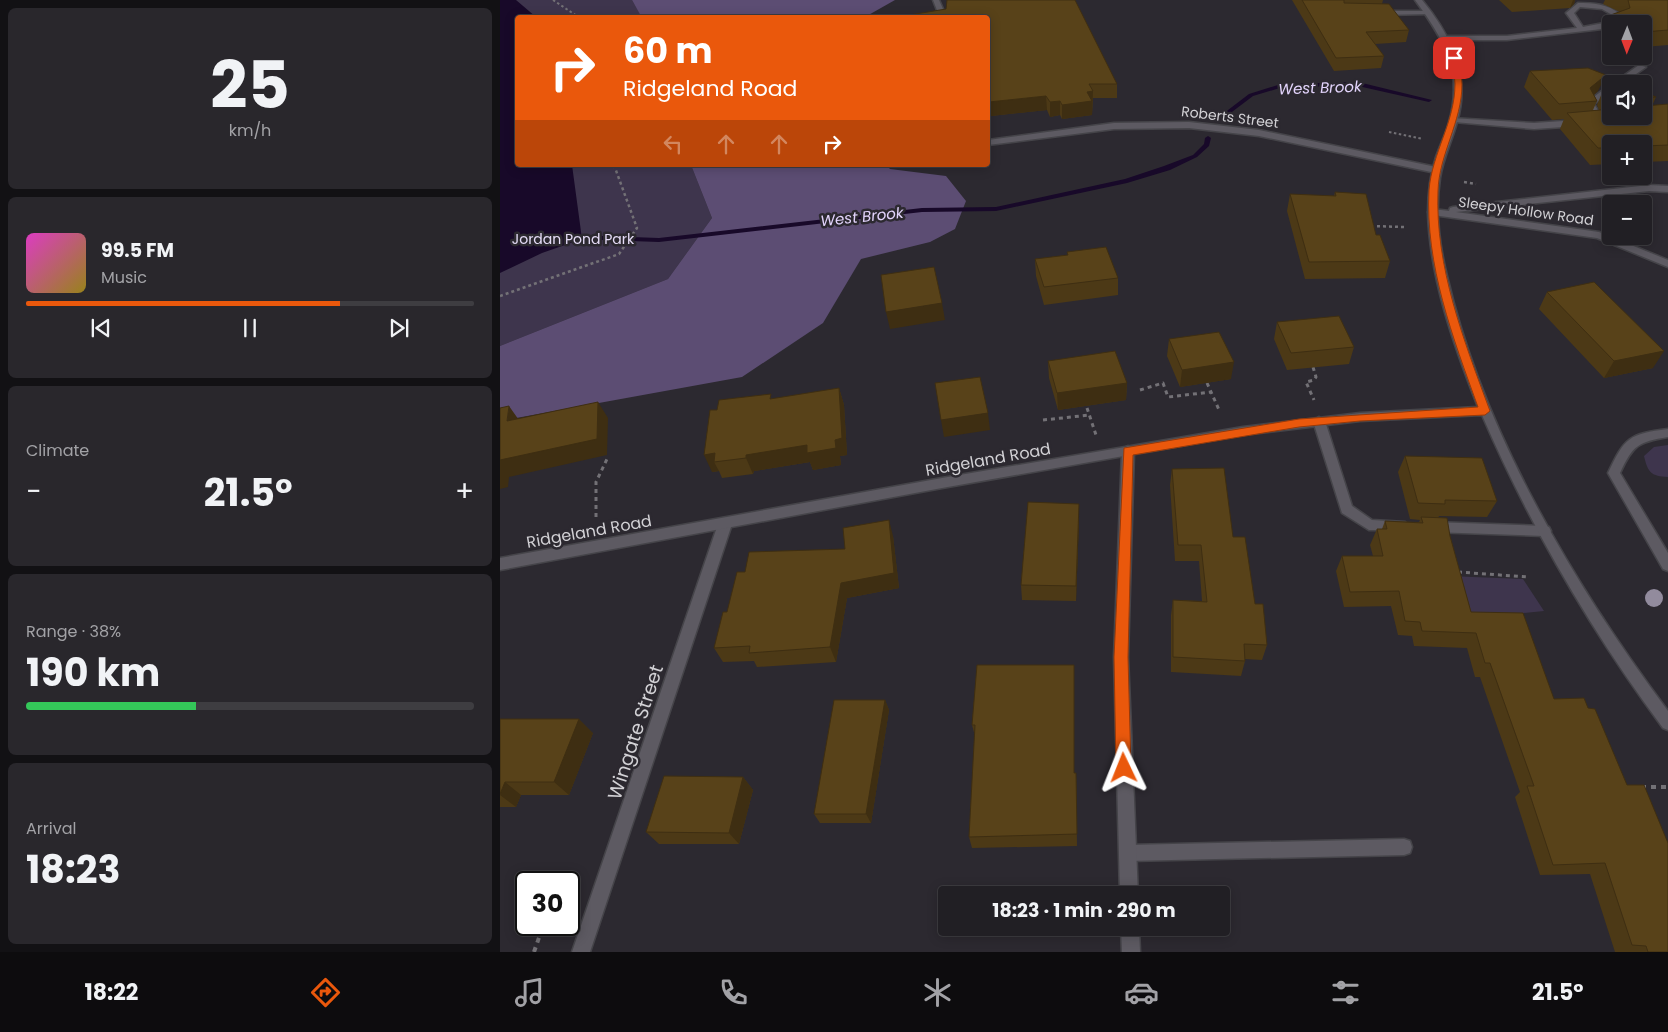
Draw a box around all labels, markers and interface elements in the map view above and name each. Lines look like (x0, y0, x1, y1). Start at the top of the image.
north arrow (1602, 15, 1652, 65)
map controls (1602, 15, 1652, 245)
text: 60 m (623, 26, 713, 75)
icon: right (540, 35, 605, 100)
pin (1433, 37, 1475, 79)
text: 25 (210, 40, 290, 131)
icon: arrive (1440, 44, 1468, 72)
text: Ridgeland Road (623, 73, 797, 104)
button: sound (1602, 75, 1652, 125)
water label: West Brook (1278, 76, 1363, 99)
street label: Roberts Street (1180, 101, 1280, 133)
text: km/h (229, 119, 271, 142)
icon: left (659, 130, 687, 158)
icon: ahead (712, 130, 740, 158)
icon: ahead (765, 130, 793, 158)
icon: right (818, 130, 846, 158)
button: + (1602, 135, 1652, 185)
street label: Sleepy Hollow Road (1457, 192, 1595, 230)
button: − (1602, 195, 1652, 245)
water label: West Brook (819, 202, 906, 231)
park label: Jordan Pond Park (512, 229, 635, 249)
text: 99.5 FM (101, 237, 174, 264)
text: Music (101, 266, 147, 289)
icon: previous (87, 314, 115, 342)
icon: pause (236, 314, 264, 342)
icon: next (385, 314, 413, 342)
street label: Ridgeland Road (924, 437, 1053, 482)
text: Climate (26, 439, 89, 462)
text: 21.5° (204, 466, 293, 519)
text: − (26, 472, 41, 511)
text: + (455, 472, 474, 511)
street label: Ridgeland Road (525, 509, 654, 554)
text: Range · 38% (26, 620, 121, 643)
text: 190 km (26, 646, 160, 699)
street label: Wingate Street (601, 661, 670, 803)
position arrow (1097, 741, 1149, 793)
text: Arrival (26, 817, 76, 840)
text: 18:23 (26, 843, 120, 896)
speed limit sign: 30 (515, 871, 580, 936)
text: 18:23 · 1 min · 290 m (992, 897, 1176, 924)
icon: directions (308, 975, 343, 1010)
icon: music (512, 975, 547, 1010)
icon: phone (716, 975, 751, 1010)
icon: climate (920, 975, 955, 1010)
icon: car (1124, 975, 1159, 1010)
icon: filters (1328, 975, 1363, 1010)
text: 18:22 (85, 977, 138, 1008)
text: 21.5° (1532, 977, 1583, 1008)

